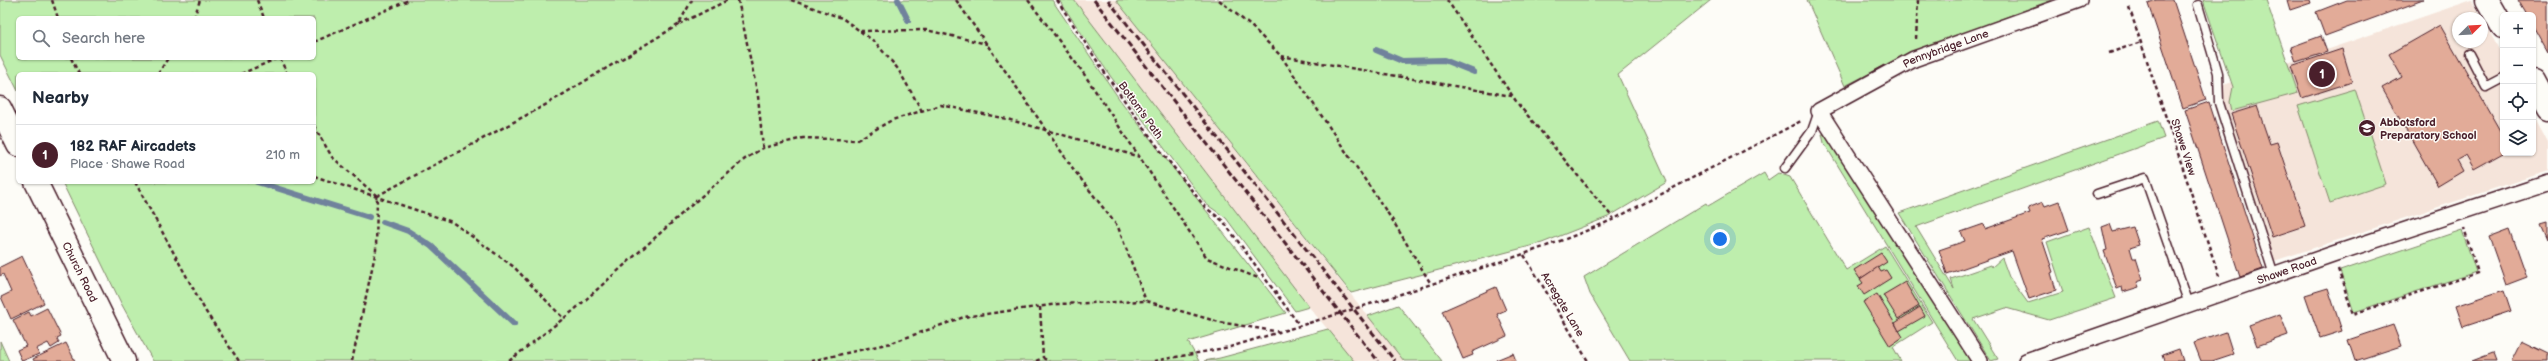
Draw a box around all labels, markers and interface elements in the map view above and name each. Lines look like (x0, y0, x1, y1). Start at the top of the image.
north arrow (2452, 12, 2488, 48)
map controls (2500, 12, 2536, 156)
button: + (2500, 12, 2536, 48)
search box (16, 16, 316, 60)
icon: search (30, 27, 52, 49)
street label: Pennybridge Lane (1901, 27, 1991, 71)
text: Search here (62, 29, 145, 48)
button: − (2500, 48, 2536, 84)
pin: 1 (2309, 59, 2335, 89)
street label: Bottom's Path (1115, 79, 1166, 141)
button: locate (2500, 84, 2536, 120)
text: Nearby (32, 88, 89, 108)
place label: Abbotsford Preparatory School (2379, 116, 2477, 142)
street label: Shawe View (2168, 117, 2199, 178)
school or university icon: Abbotsford Preparatory School (2357, 118, 2377, 138)
button: layers (2500, 120, 2536, 156)
text: 182 RAF Aircadets (70, 137, 196, 156)
text: 1 (42, 147, 48, 163)
text: 210 m (266, 147, 300, 163)
text: Place · Shawe Road (70, 156, 185, 172)
your location (1710, 229, 1730, 249)
street label: Church Road (59, 240, 100, 304)
street label: Shawe Road (2255, 254, 2318, 287)
street label: Acregate Lane (1538, 270, 1587, 339)

